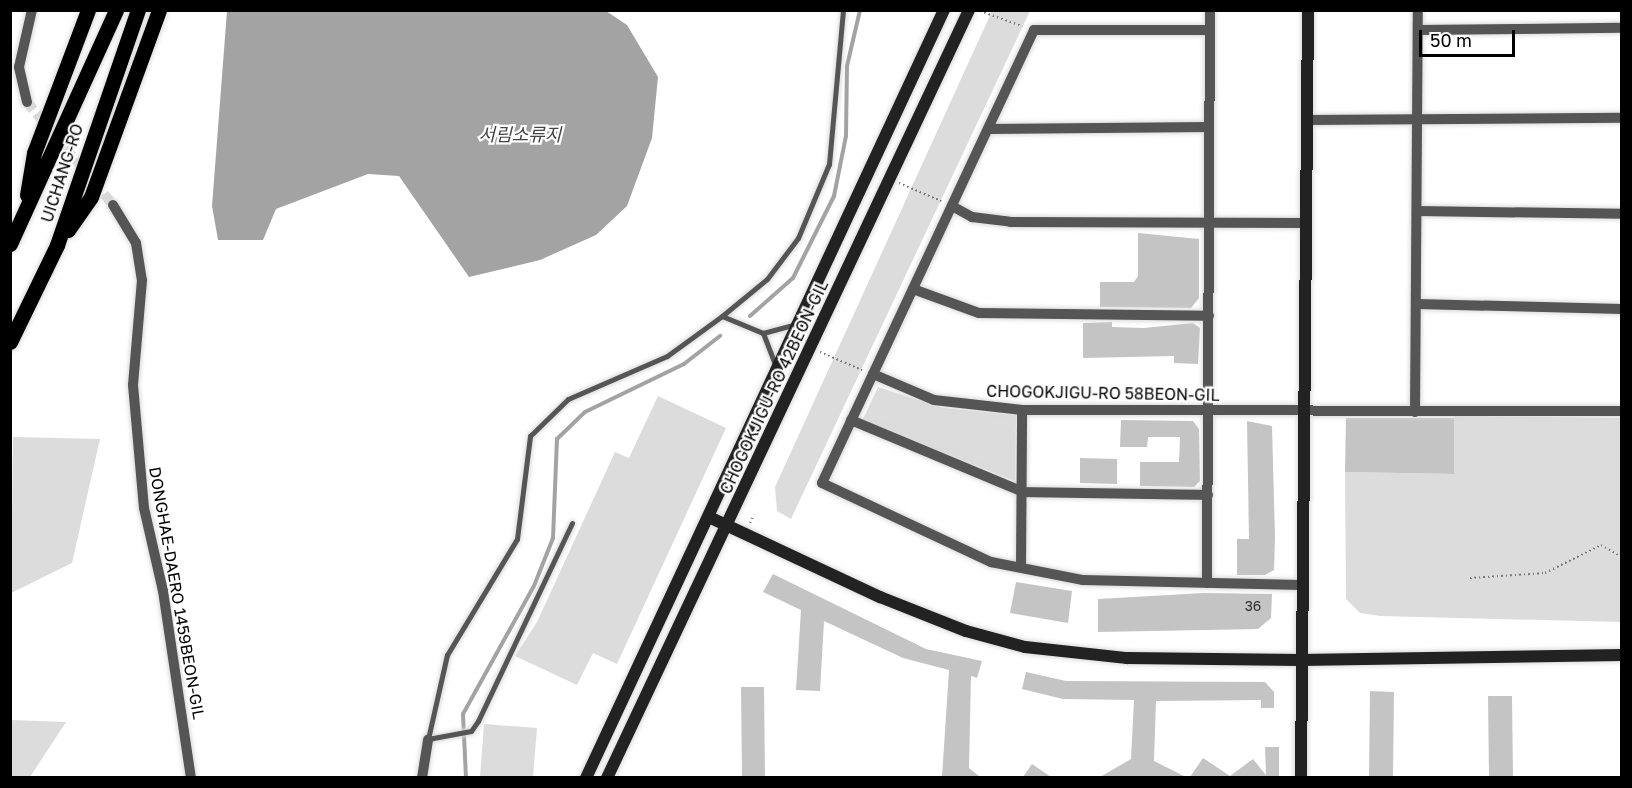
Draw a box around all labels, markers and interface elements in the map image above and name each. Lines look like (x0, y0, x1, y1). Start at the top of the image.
scale bar (1422, 18, 1518, 56)
text: 50 m (1430, 29, 1472, 51)
street label: UICHANG-RO (37, 121, 87, 225)
water label: 서림소류지 (479, 123, 561, 145)
street label: CHOGOKJIGU-RO 42BEON-GIL (716, 277, 832, 497)
street label: CHOGOKJIGU-RO 58BEON-GIL (986, 381, 1220, 405)
street label: DONGHAE-DAERO 1459BEON-GIL (145, 465, 209, 721)
house number: 36 (1245, 598, 1261, 614)

